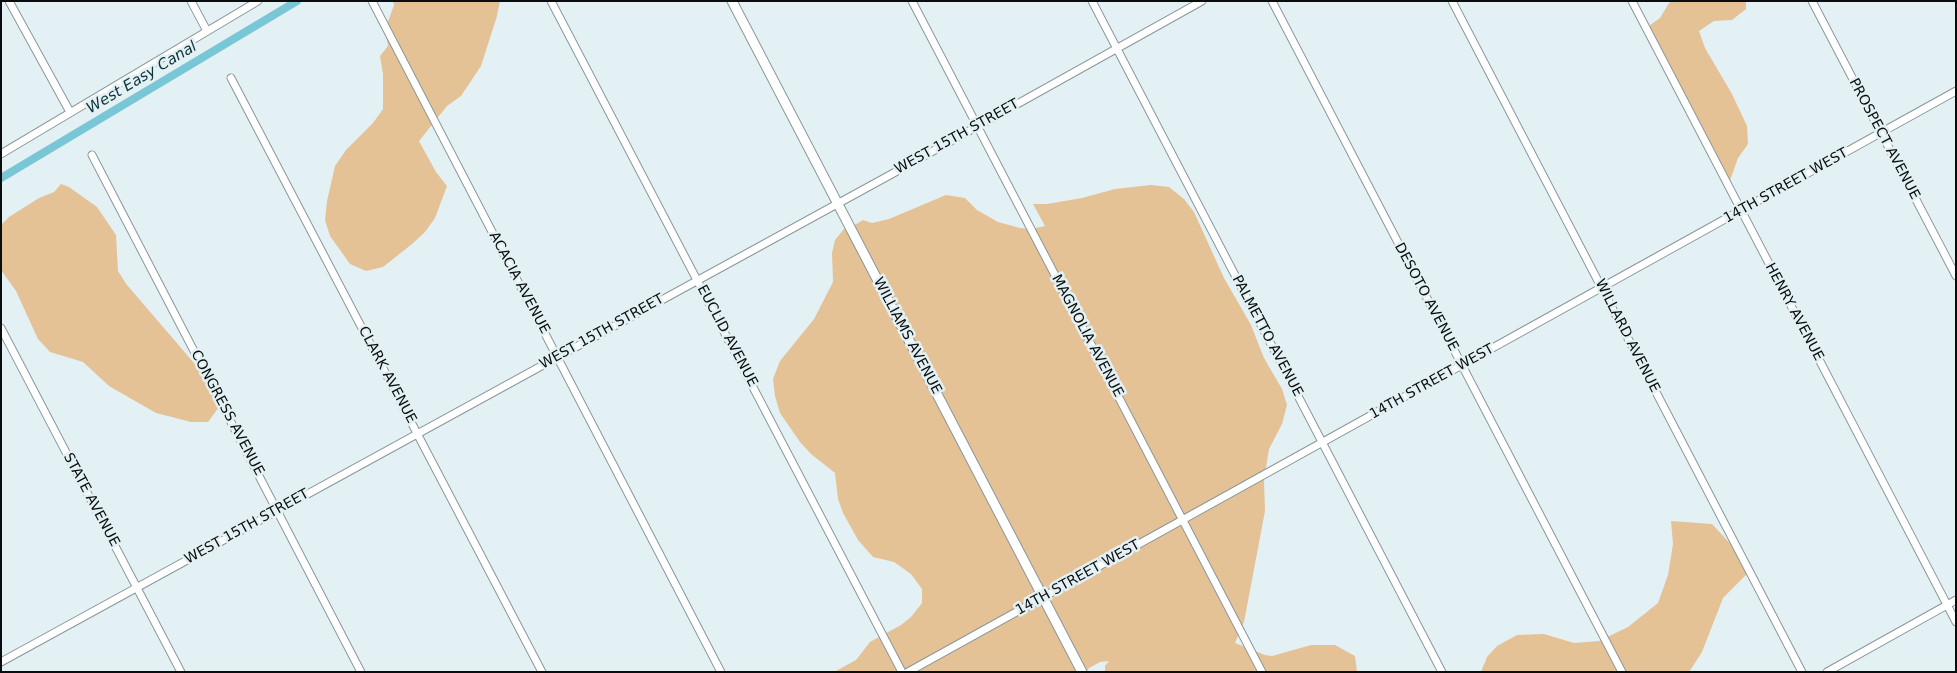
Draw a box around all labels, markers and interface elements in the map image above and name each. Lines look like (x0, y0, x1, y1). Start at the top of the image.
water label: West Easy Canal (84, 38, 200, 118)
street label: PROSPECT AVENUE (1845, 76, 1923, 202)
street label: WEST 15TH STREET (892, 96, 1022, 178)
street label: 14TH STREET WEST (1721, 145, 1851, 227)
street label: ACACIA AVENUE (485, 229, 553, 337)
street label: DESOTO AVENUE (1390, 240, 1462, 354)
street label: HENRY AVENUE (1761, 260, 1827, 364)
street label: MAGNOLIA AVENUE (1048, 272, 1126, 400)
street label: PALMETTO AVENUE (1228, 273, 1306, 399)
street label: WILLIAMS AVENUE (869, 275, 945, 397)
street label: WILLARD AVENUE (1591, 276, 1663, 396)
street label: EUCLID AVENUE (693, 282, 761, 390)
street label: WEST 15TH STREET (537, 291, 667, 373)
street label: CLARK AVENUE (354, 324, 420, 426)
street label: 14TH STREET WEST (1367, 341, 1497, 423)
street label: CONGRESS AVENUE (187, 347, 267, 479)
street label: STATE AVENUE (59, 450, 123, 550)
street label: WEST 15TH STREET (182, 486, 312, 568)
street label: 14TH STREET WEST (1013, 537, 1143, 619)

